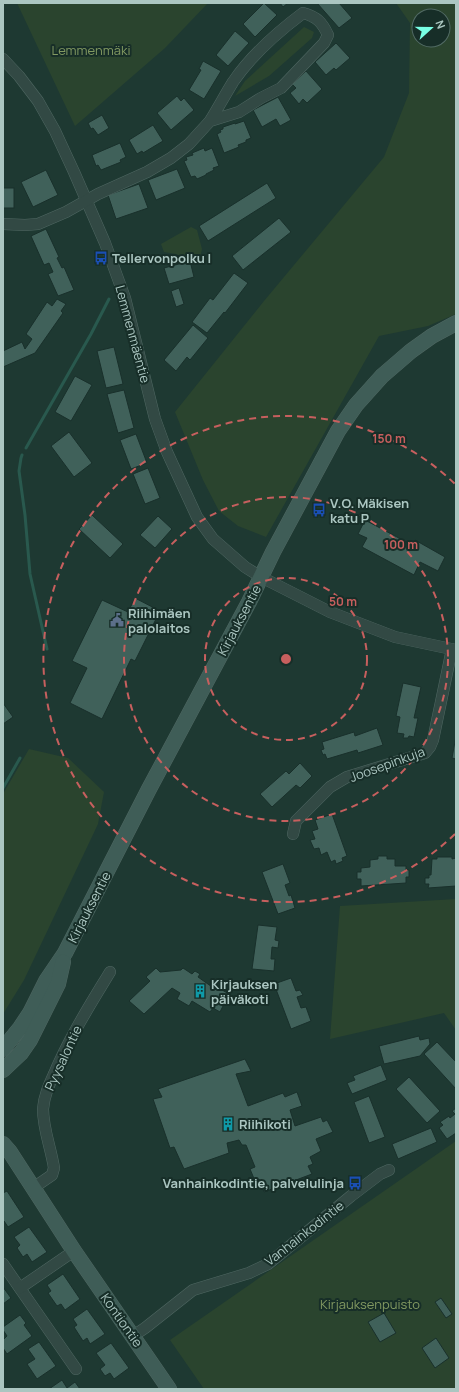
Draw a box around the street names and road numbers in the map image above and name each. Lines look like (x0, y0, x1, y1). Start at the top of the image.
street label: Lemmenmäentie (111, 283, 155, 385)
street label: Kirjauksentie (213, 581, 265, 659)
street label: Joosepinkuja (347, 742, 427, 786)
street label: Kirjauksentie (63, 868, 115, 946)
street label: Pyysalontie (40, 1022, 86, 1093)
street label: Vanhainkodintie (261, 1196, 348, 1270)
street label: Kontiontie (97, 1289, 147, 1351)

